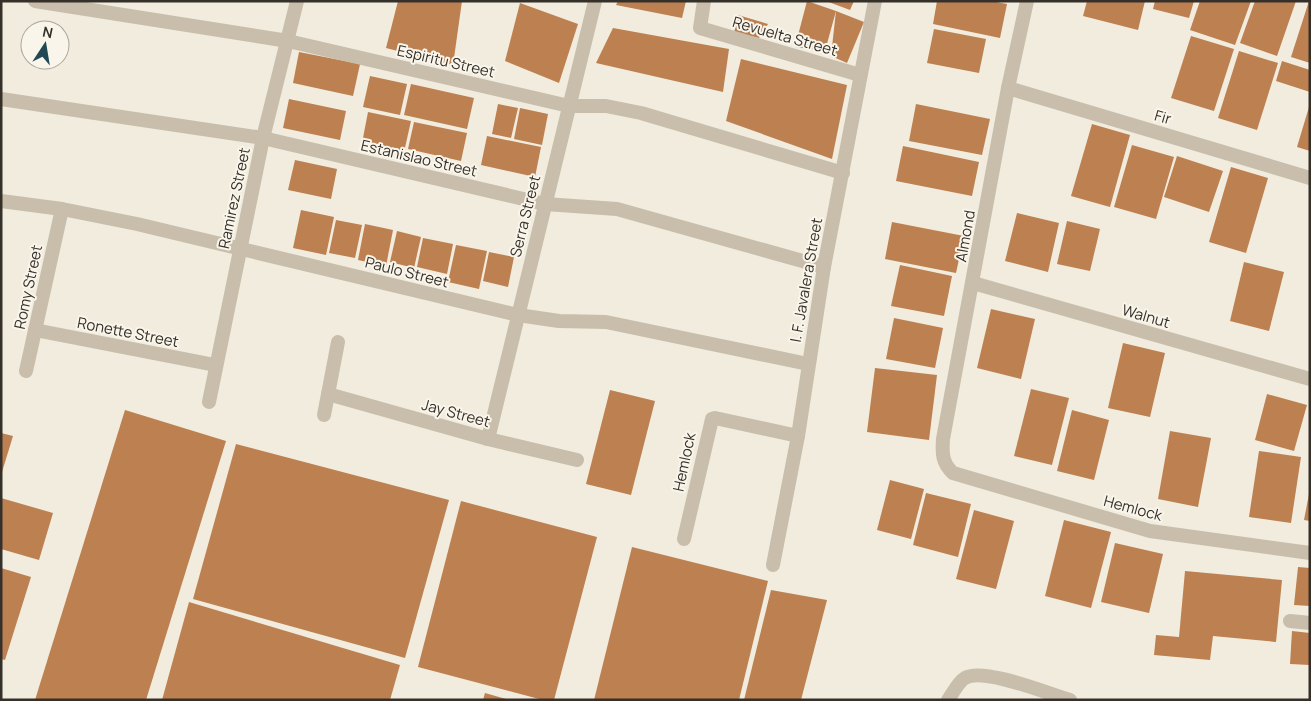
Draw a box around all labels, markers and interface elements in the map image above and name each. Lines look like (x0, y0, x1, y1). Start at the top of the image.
street label: Revuelta Street (730, 11, 840, 61)
north arrow (20, 20, 70, 70)
text: N (41, 21, 55, 42)
street label: Espiritu Street (395, 40, 497, 82)
street label: Fir (1152, 105, 1174, 130)
street label: Estanislao Street (359, 134, 479, 182)
street label: Ramirez Street (213, 145, 255, 251)
street label: Serra Street (505, 173, 545, 259)
street label: Almond (950, 208, 980, 264)
street label: I. F. Javalera Street (785, 216, 827, 344)
street label: Romy Street (9, 243, 47, 331)
street label: Paulo Street (363, 251, 451, 293)
street label: Walnut (1120, 299, 1172, 333)
street label: Ronette Street (75, 312, 181, 352)
street label: Jay Street (420, 394, 492, 432)
street label: Hemlock (668, 430, 701, 493)
street label: Hemlock (1101, 490, 1165, 526)

